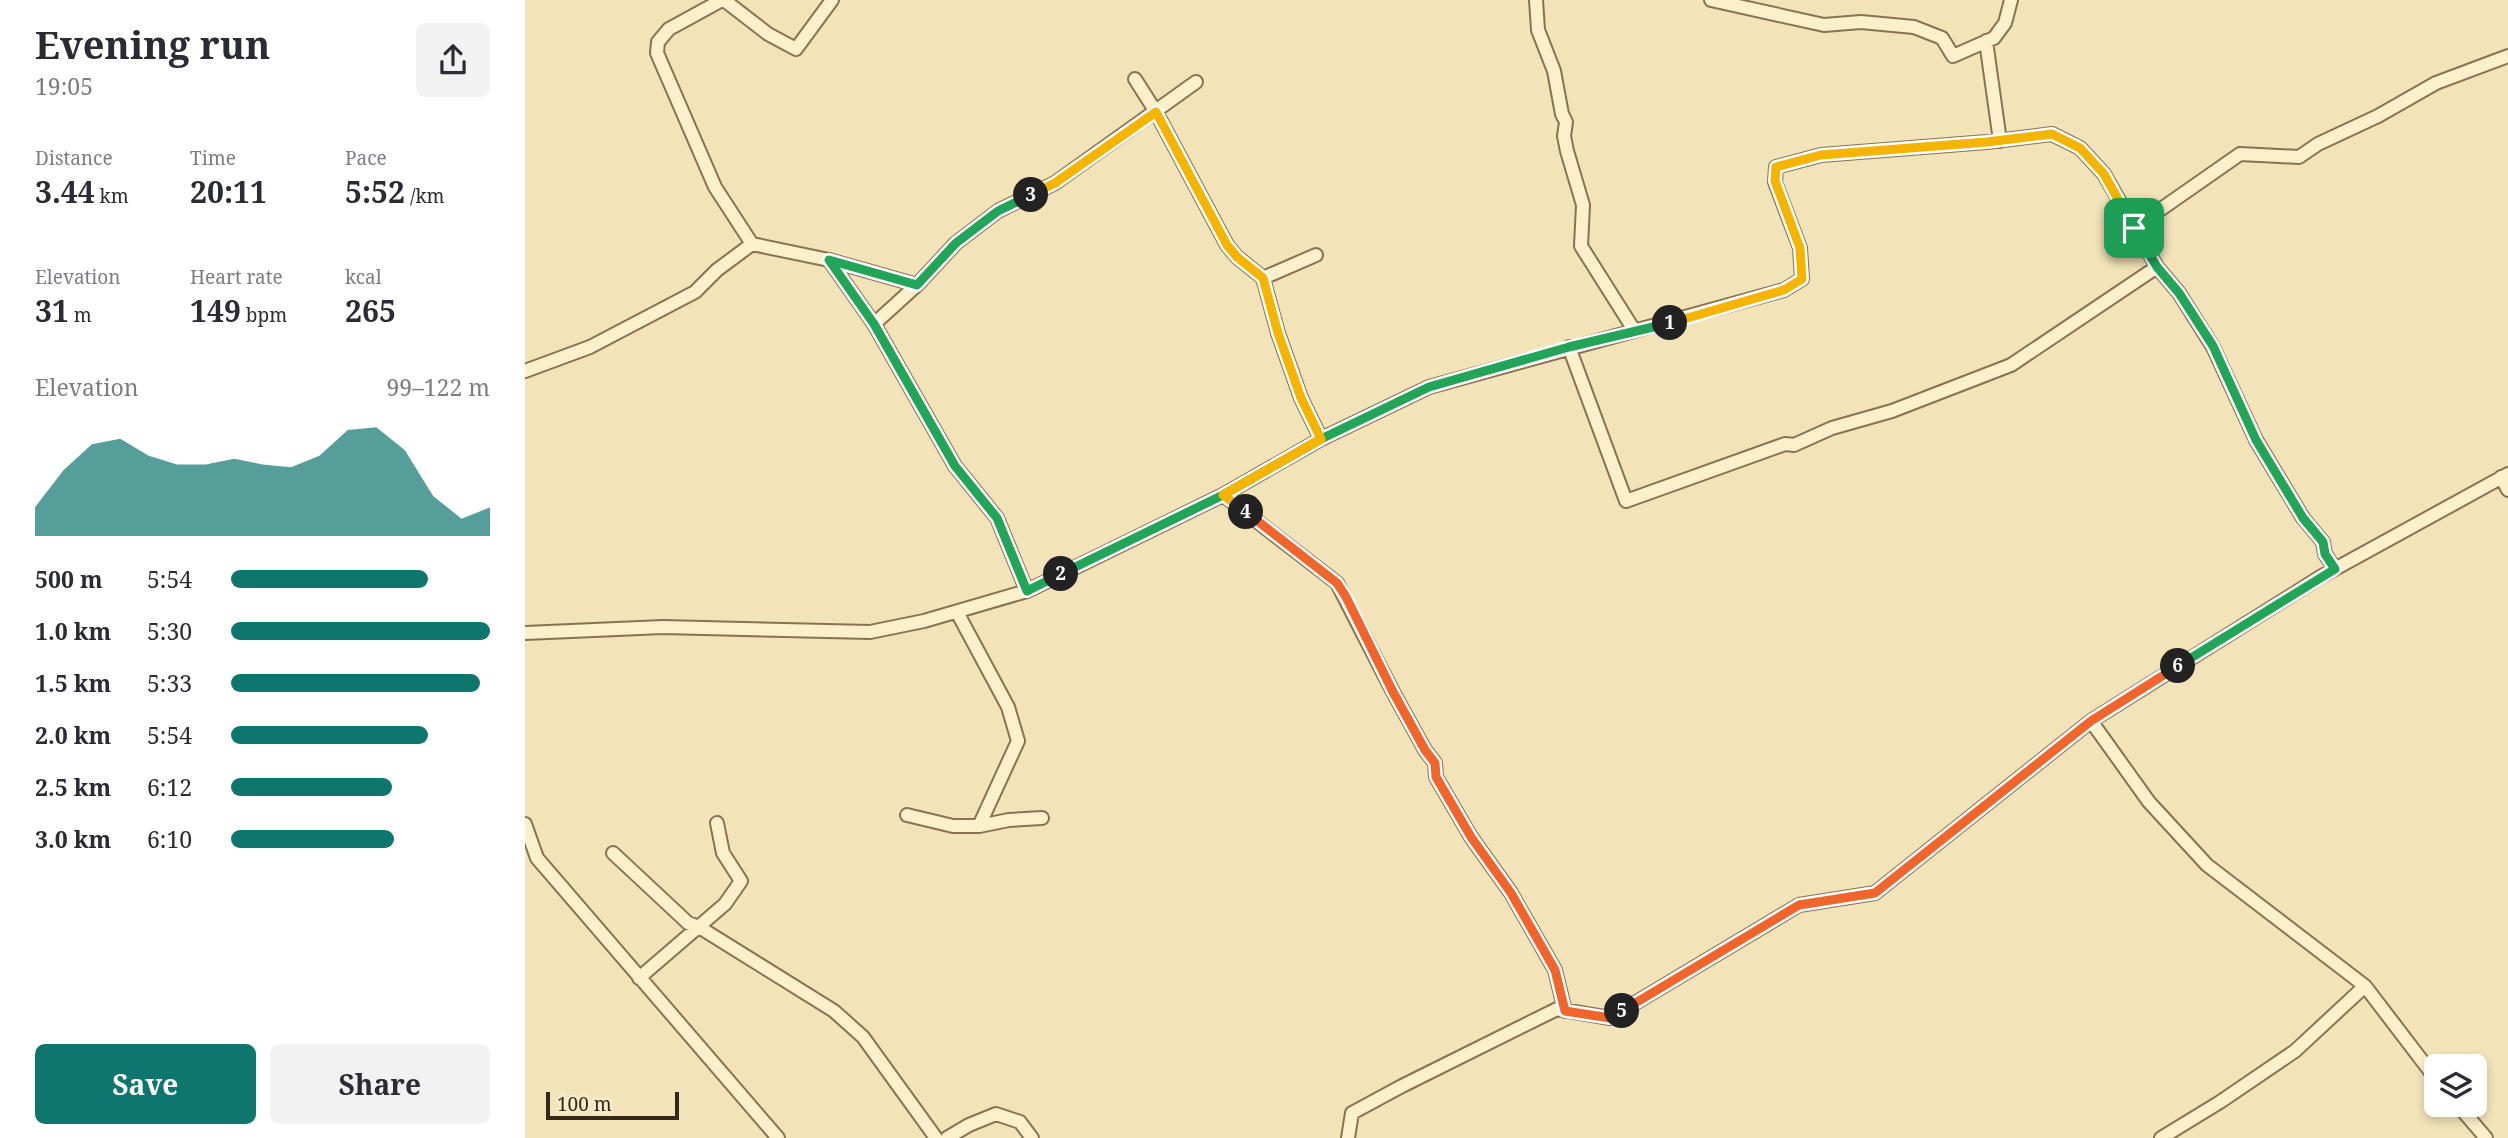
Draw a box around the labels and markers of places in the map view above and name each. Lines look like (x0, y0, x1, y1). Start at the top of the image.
pin: 3 (1014, 178, 1049, 212)
pin (2104, 198, 2164, 258)
pin: 1 (1653, 306, 1687, 340)
pin: 4 (1229, 494, 1263, 530)
pin: 2 (1043, 556, 1079, 592)
pin: 6 (2161, 648, 2195, 684)
pin: 5 (1605, 993, 1639, 1028)

